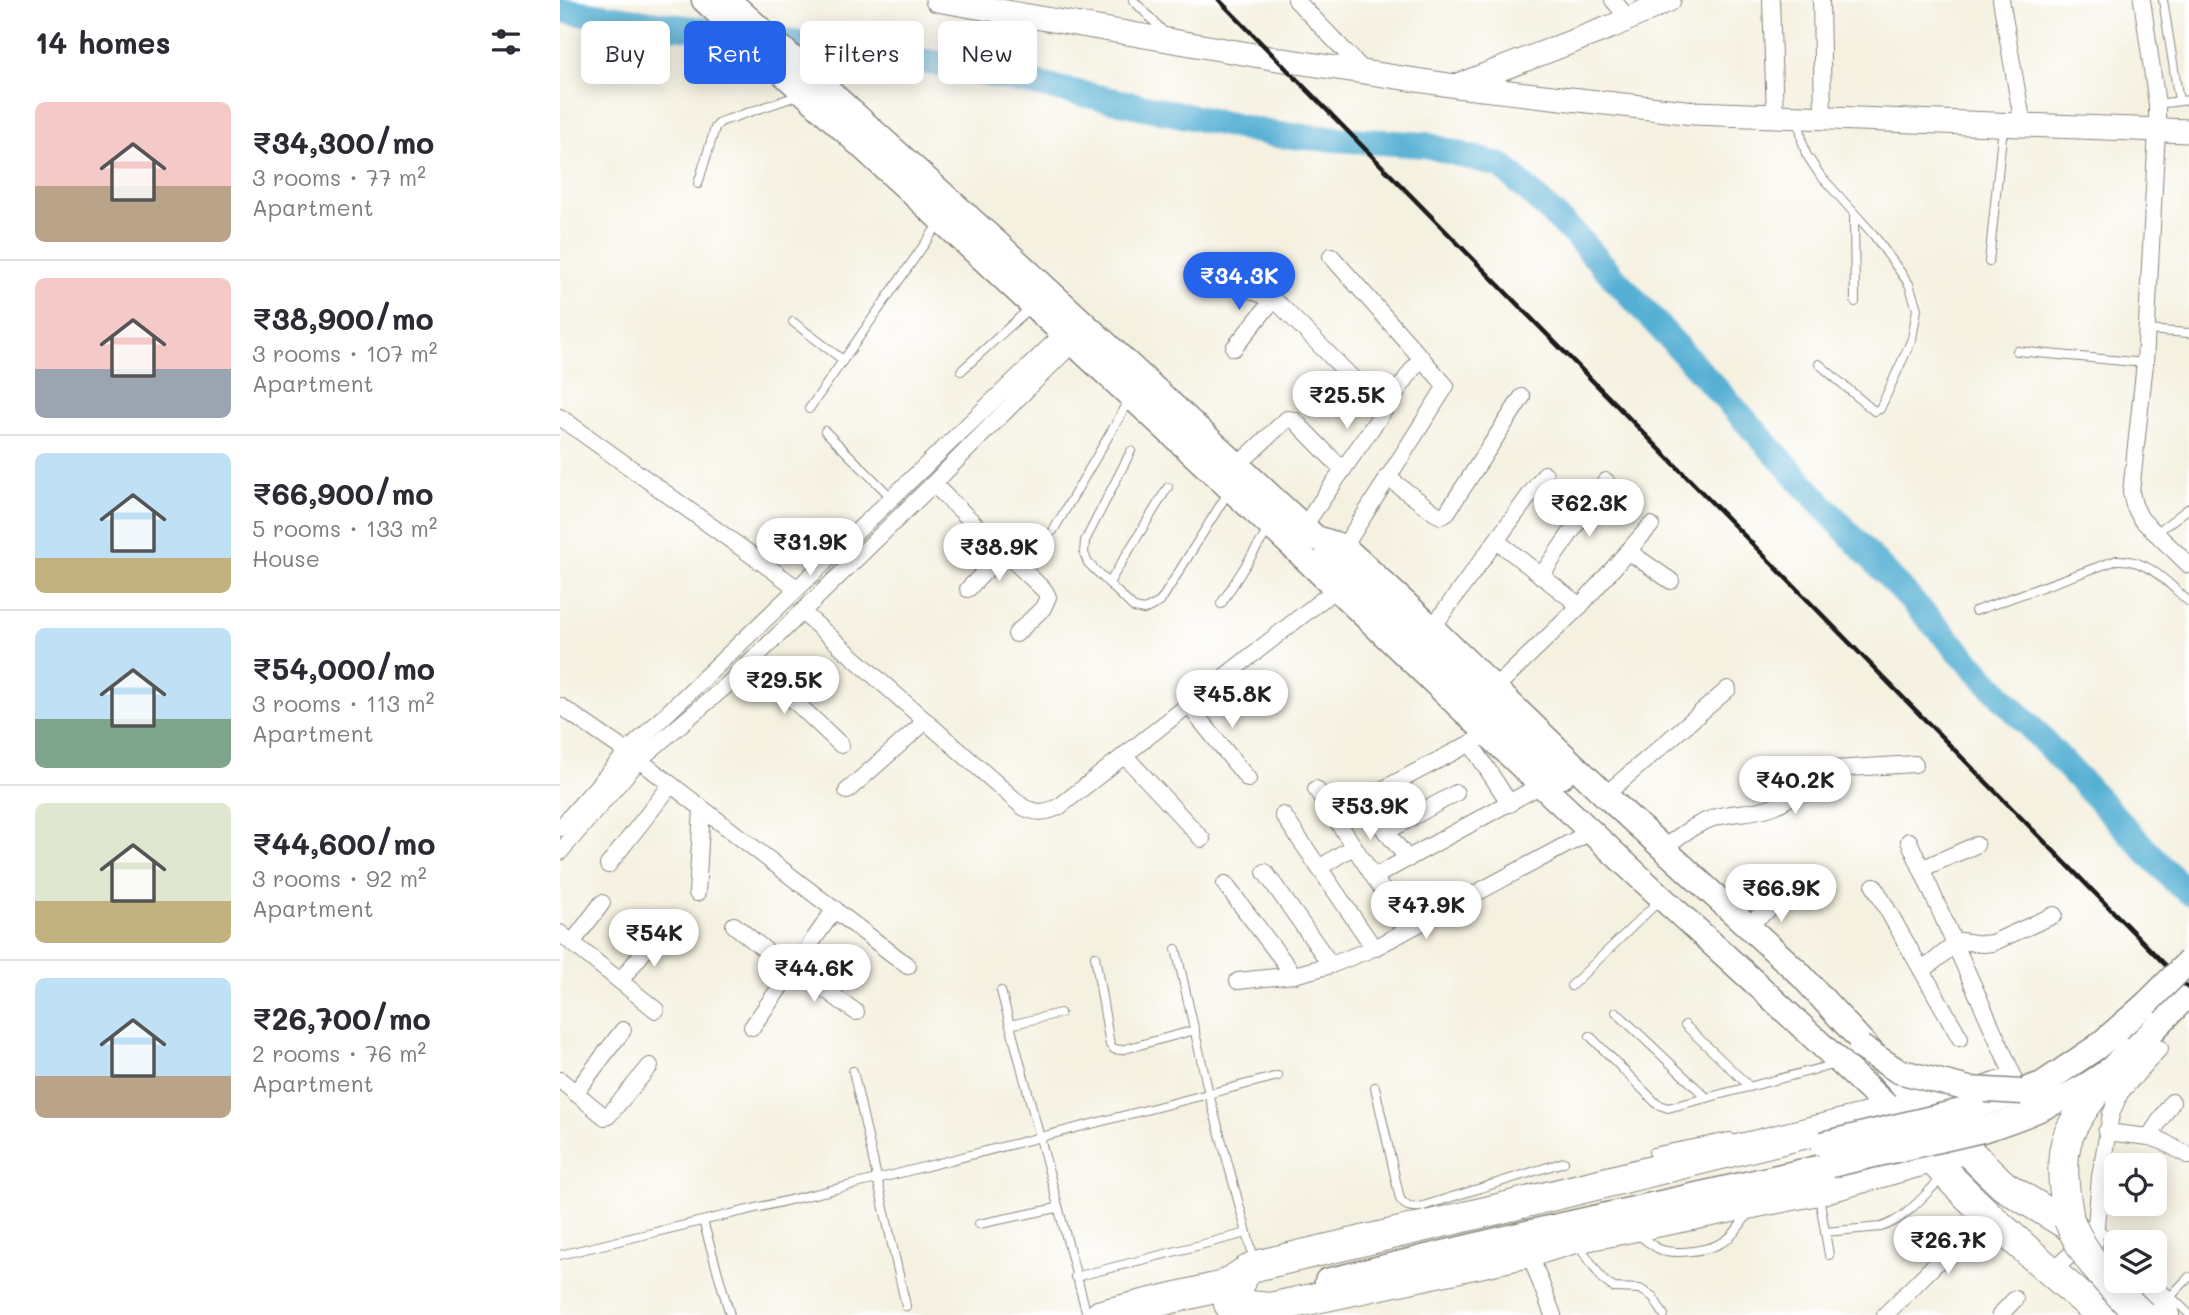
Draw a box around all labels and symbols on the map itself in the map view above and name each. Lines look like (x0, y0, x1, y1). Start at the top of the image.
pin: ₹34.3K (1182, 252, 1296, 312)
pin: ₹25.5K (1290, 372, 1404, 431)
pin: ₹62.3K (1532, 480, 1646, 539)
pin: ₹31.9K (753, 518, 867, 578)
pin: ₹38.9K (942, 524, 1056, 583)
pin: ₹29.5K (727, 656, 841, 716)
pin: ₹45.8K (1175, 670, 1289, 730)
pin: ₹40.2K (1738, 756, 1852, 816)
pin: ₹53.9K (1313, 782, 1427, 842)
pin: ₹66.9K (1724, 864, 1838, 924)
pin: ₹47.9K (1369, 881, 1483, 941)
pin: ₹54K (613, 909, 695, 969)
pin: ₹44.6K (757, 944, 871, 1004)
pin: ₹26.7K (1891, 1216, 2005, 1276)

